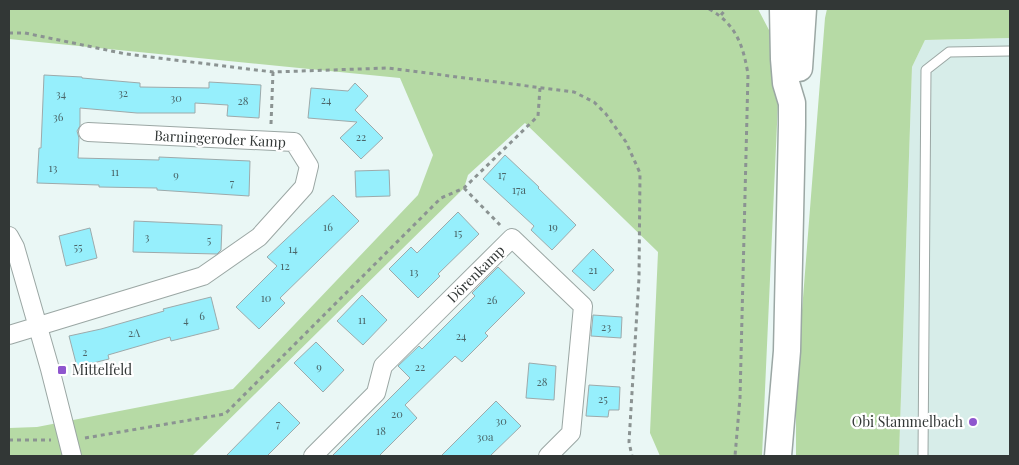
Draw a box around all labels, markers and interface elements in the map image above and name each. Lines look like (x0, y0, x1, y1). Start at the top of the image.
house number: 32 (118, 85, 128, 100)
house number: 34 (56, 86, 67, 101)
house number: 30 (170, 90, 182, 105)
house number: 24 (321, 92, 332, 107)
house number: 28 (238, 93, 249, 108)
house number: 36 (53, 109, 64, 124)
street label: Barningeroder Kamp (154, 126, 286, 151)
house number: 22 (356, 129, 366, 144)
house number: 13 (49, 160, 57, 175)
house number: 11 (111, 164, 119, 179)
house number: 9 (173, 167, 179, 182)
house number: 17 (498, 167, 507, 182)
house number: 7 (230, 175, 235, 190)
house number: 17a (512, 182, 527, 197)
house number: 16 (323, 219, 333, 234)
house number: 19 (548, 219, 558, 234)
house number: 15 (454, 225, 463, 240)
house number: 3 (145, 229, 150, 244)
house number: 5 (207, 232, 212, 247)
house number: 55 (73, 239, 83, 254)
house number: 14 (288, 241, 298, 256)
street label: Dörenkamp (443, 241, 509, 307)
house number: 12 (280, 258, 290, 273)
house number: 21 (588, 262, 598, 277)
house number: 13 (410, 264, 418, 279)
house number: 10 (261, 290, 272, 305)
house number: 26 (487, 292, 498, 307)
house number: 6 (199, 308, 205, 323)
house number: 4 (183, 312, 189, 327)
house number: 11 (358, 312, 366, 327)
house number: 23 (601, 319, 611, 334)
house number: 2A (128, 325, 140, 340)
house number: 24 (456, 328, 467, 343)
house number: 2 (82, 344, 88, 359)
house number: 9 (316, 359, 322, 374)
house number: 22 (415, 359, 425, 374)
place label: Mittelfeld (72, 360, 132, 379)
marker: Mittelfeld (56, 364, 68, 376)
house number: 28 (537, 374, 548, 389)
house number: 25 (598, 391, 608, 406)
house number: 20 (391, 406, 403, 421)
place label: Obi Stammelbach (852, 412, 964, 431)
house number: 30 (495, 413, 507, 428)
house number: 7 (276, 416, 281, 431)
marker: Obi Stammelbach (967, 416, 979, 428)
house number: 18 (376, 423, 386, 438)
house number: 30a (476, 429, 494, 444)

